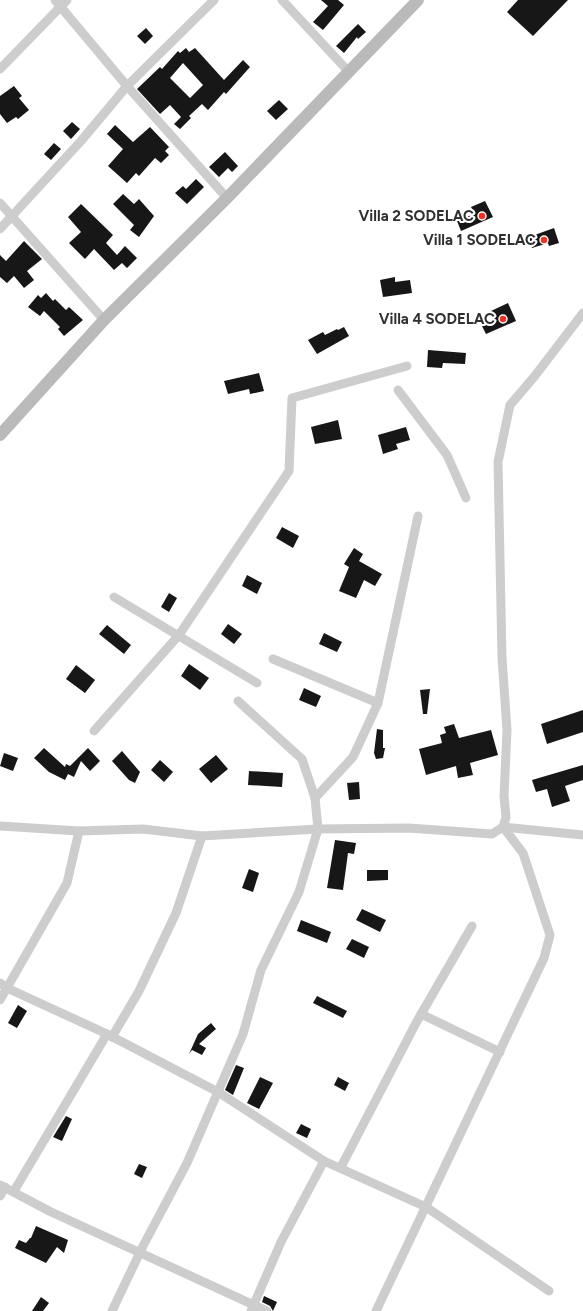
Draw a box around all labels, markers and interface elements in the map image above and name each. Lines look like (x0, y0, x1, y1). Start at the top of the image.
place label: Villa 2 SODELAC (359, 207, 474, 225)
marker: Villa 2 SODELAC (477, 211, 487, 221)
place label: Villa 1 SODELAC (423, 231, 536, 249)
marker: Villa 1 SODELAC (539, 235, 549, 245)
place label: Villa 4 SODELAC (379, 310, 495, 328)
marker: Villa 4 SODELAC (498, 314, 508, 324)

